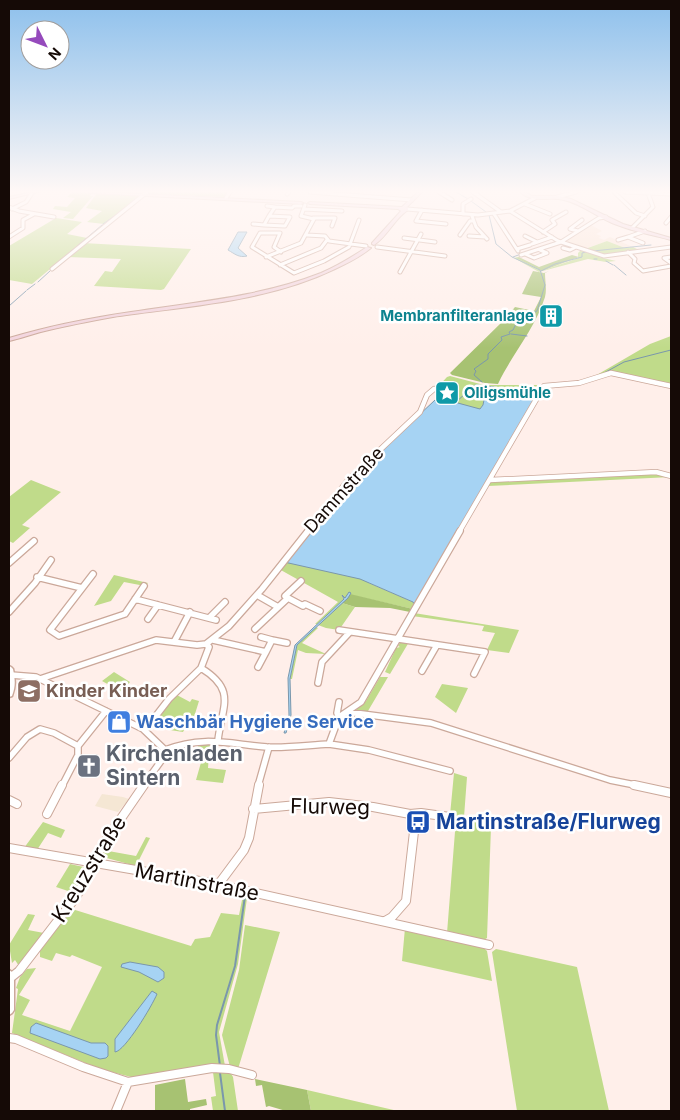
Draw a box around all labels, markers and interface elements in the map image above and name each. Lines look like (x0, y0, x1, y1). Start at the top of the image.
north arrow (20, 20, 70, 70)
text: N (45, 44, 65, 64)
building icon: Membranfilteranlage (538, 303, 564, 329)
place label: Membranfilteranlage (380, 306, 534, 325)
place icon: Olligsmühle (434, 380, 460, 406)
place label: Olligsmühle (464, 383, 551, 402)
street label: Dammstraße (300, 442, 388, 537)
school or university icon: Kinder Kinder (16, 678, 42, 704)
place label: Kinder Kinder (46, 680, 167, 701)
shop icon: Waschbär Hygiene Service (106, 709, 132, 735)
place label: Waschbär Hygiene Service (136, 711, 374, 732)
place label: Kirchenladen Sintern (106, 741, 243, 790)
church icon: Kirchenladen Sintern (76, 753, 102, 779)
street label: Flurweg (290, 793, 370, 820)
bus stop icon: Martinstraße/Flurweg (405, 809, 431, 835)
place label: Martinstraße/Flurweg (436, 809, 661, 834)
street label: Kreuzstraße (46, 811, 131, 927)
street label: Martinstraße (133, 857, 261, 906)

